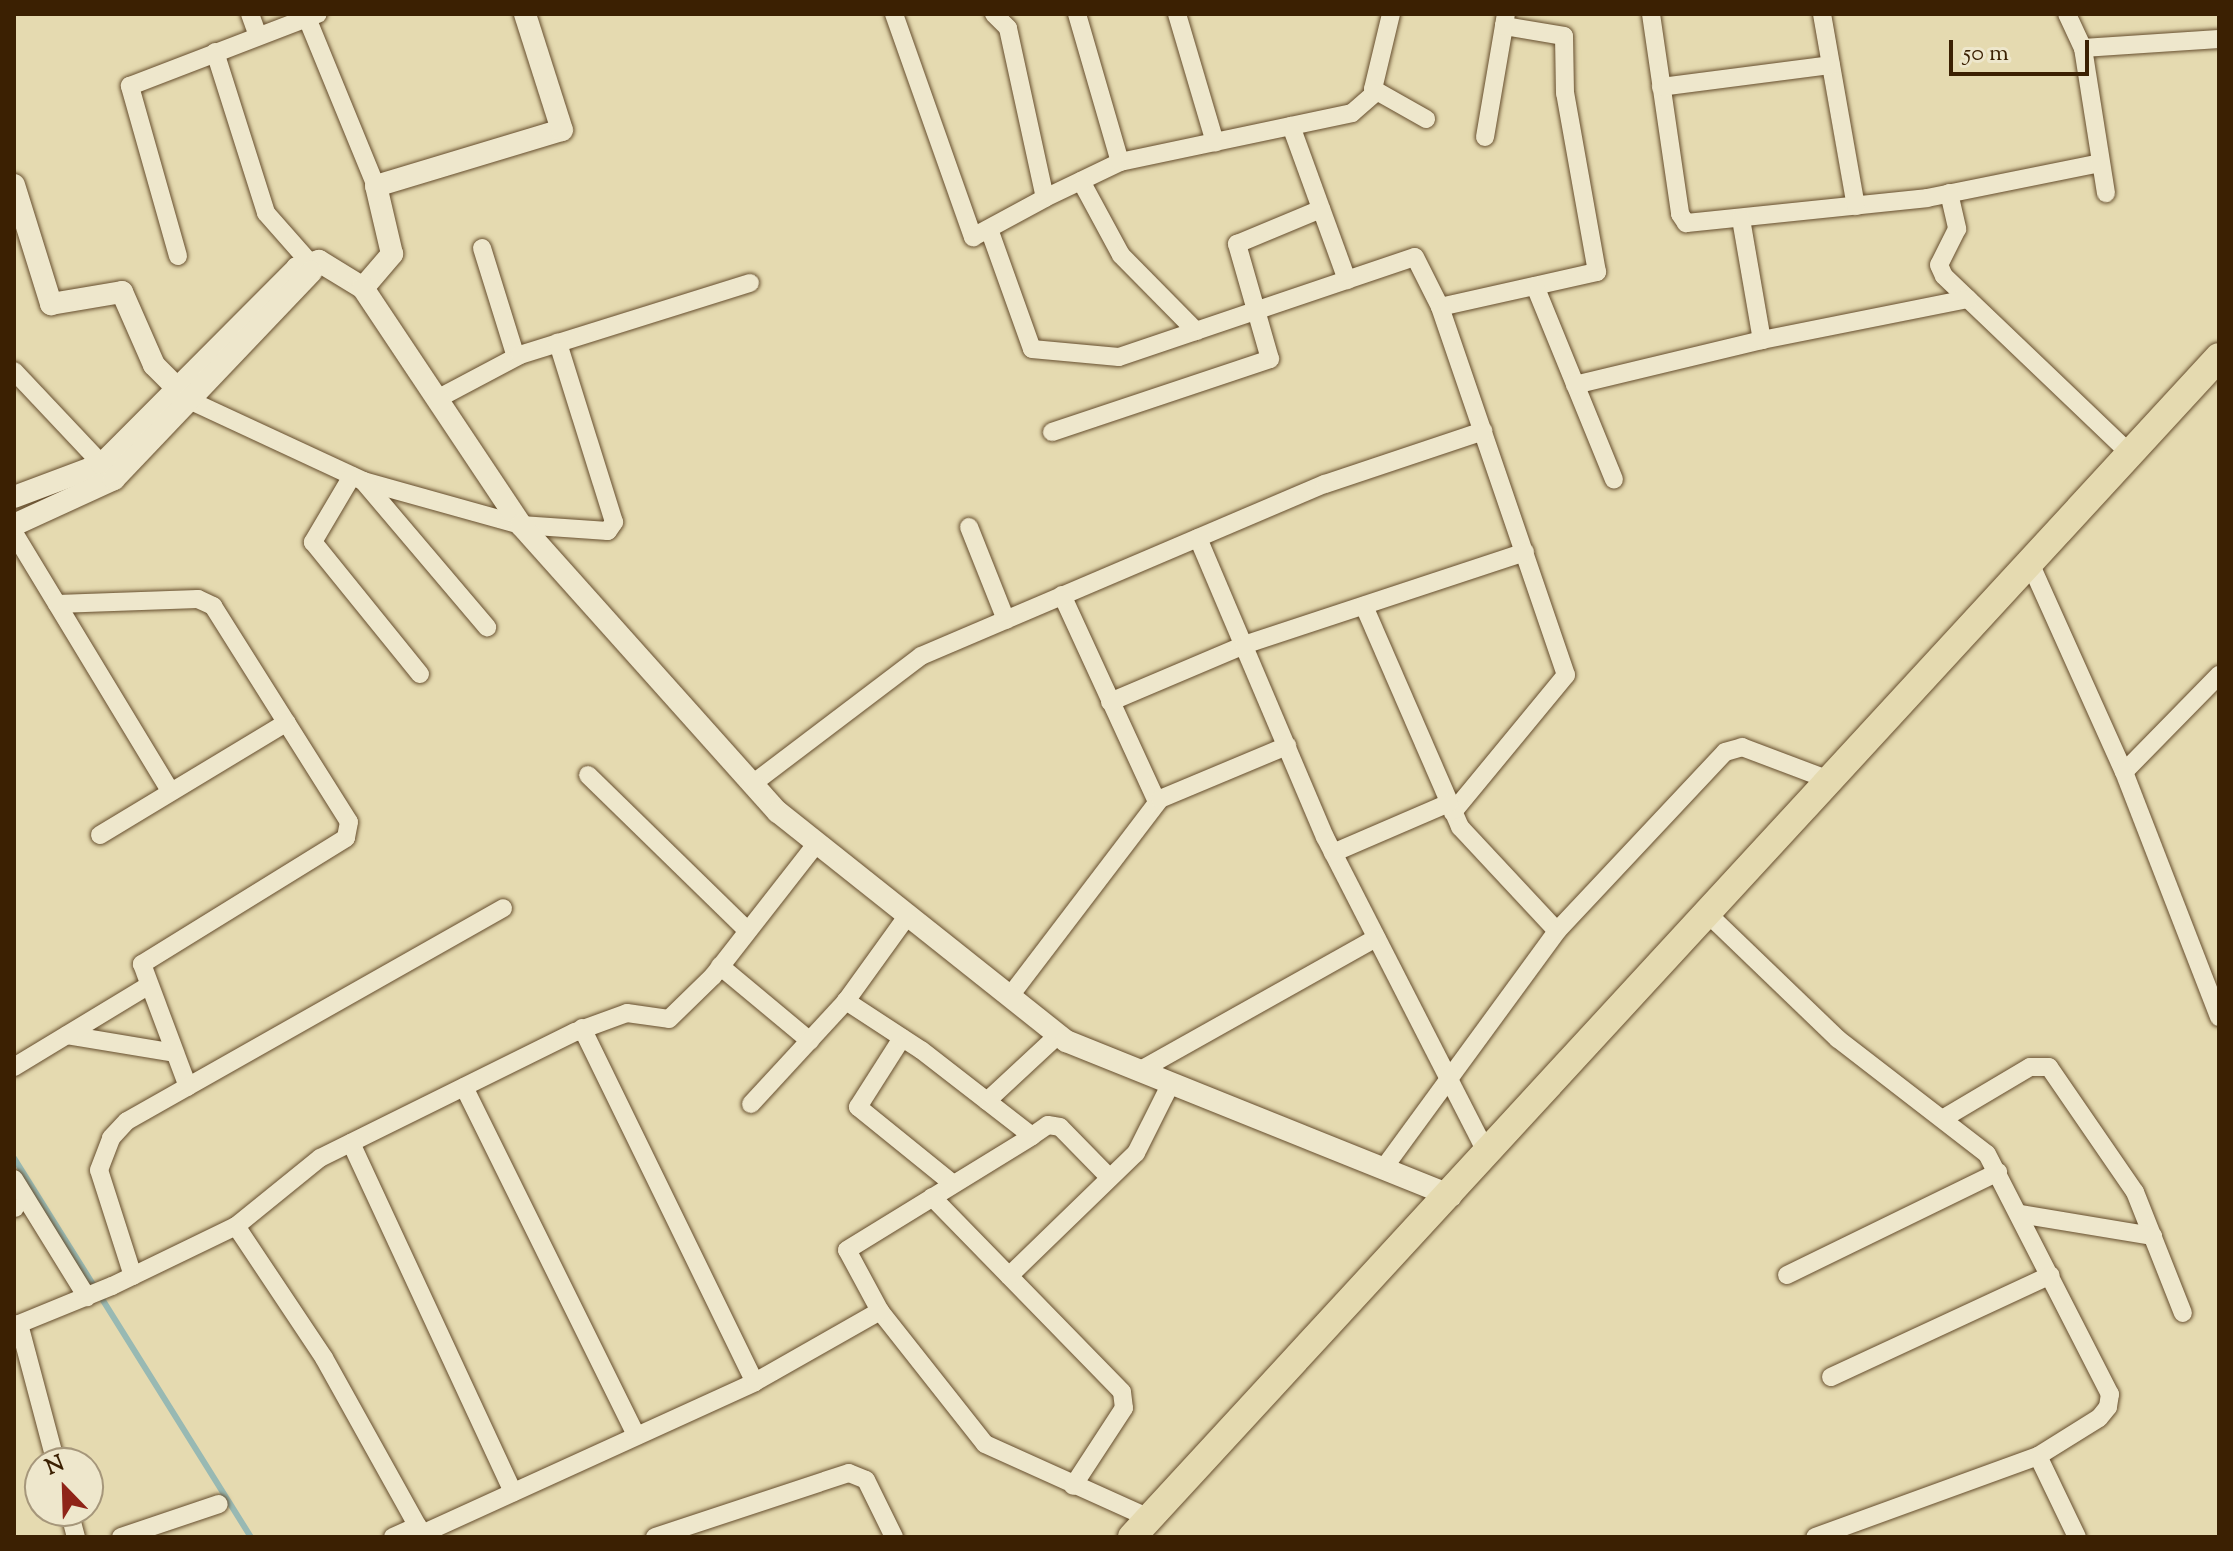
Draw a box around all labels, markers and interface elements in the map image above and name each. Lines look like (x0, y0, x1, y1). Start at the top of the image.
scale bar (1953, 24, 2093, 74)
text: 50 m (1963, 37, 2009, 71)
north arrow (24, 1447, 104, 1527)
text: N (41, 1449, 70, 1485)

